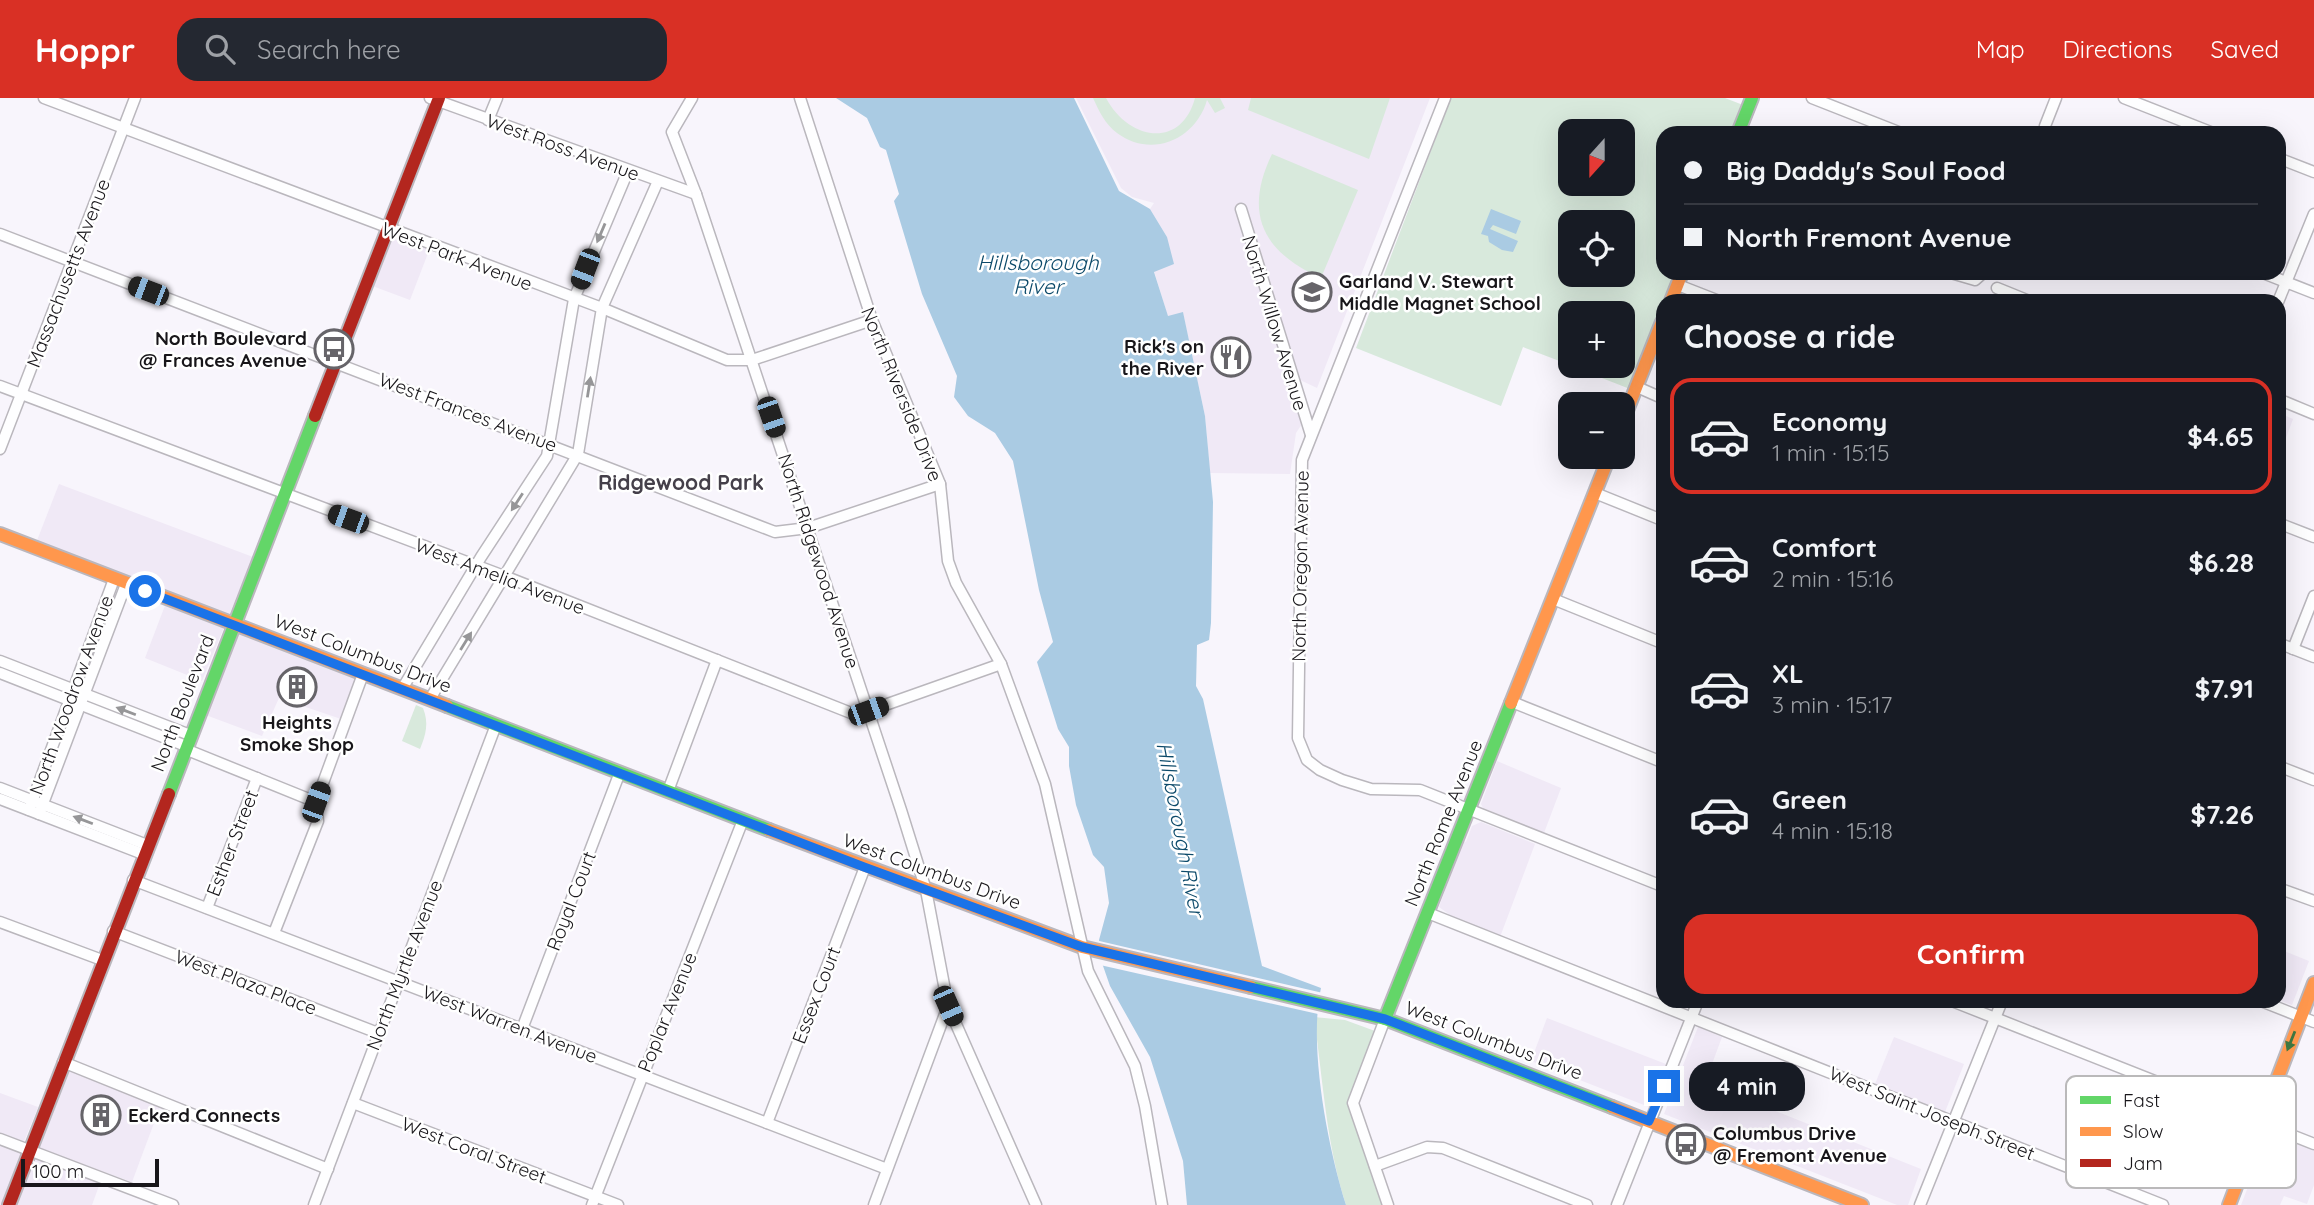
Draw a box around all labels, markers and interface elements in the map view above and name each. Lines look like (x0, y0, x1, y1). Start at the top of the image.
search box (177, 18, 667, 81)
text: Hoppr (35, 29, 135, 70)
icon: search (201, 30, 239, 68)
text: Search here (257, 33, 401, 66)
text: Map (1976, 34, 2025, 64)
text: Directions (2063, 34, 2173, 64)
text: Saved (2211, 34, 2279, 64)
street label: West Ross Avenue (483, 108, 643, 186)
north arrow (1558, 119, 1634, 196)
map controls (1558, 119, 1635, 469)
text: Big Daddy's Soul Food (1726, 154, 2006, 187)
street label: Massachusetts Avenue (21, 175, 115, 371)
button: locate (1558, 210, 1635, 287)
street label: West Park Avenue (378, 216, 536, 296)
text: North Fremont Avenue (1726, 221, 2012, 254)
one-way arrow (595, 223, 607, 243)
street label: North Willow Avenue (1237, 232, 1313, 414)
car (568, 246, 603, 292)
water label: Hillsborough River (977, 249, 1100, 299)
place label: Garland V. Stewart Middle Magnet School (1339, 269, 1541, 315)
school or university icon: Garland V. Stewart Middle Magnet School (1291, 271, 1333, 313)
car (125, 274, 172, 308)
button: + (1558, 301, 1635, 378)
street label: North Riverside Drive (856, 303, 948, 485)
text: Choose a ride (1684, 316, 1896, 356)
place label: North Boulevard @ Frances Avenue (139, 326, 307, 372)
bus stop icon: North Boulevard @ Frances Avenue (313, 328, 355, 370)
place label: Rick's on the River (1121, 334, 1204, 380)
restaurant icon: Rick's on the River (1210, 336, 1252, 378)
street label: West Frances Avenue (375, 367, 561, 457)
one-way arrow (584, 375, 595, 397)
button: − (1558, 392, 1635, 469)
car (755, 394, 788, 440)
icon: car (1688, 405, 1751, 468)
text: Economy (1772, 405, 1887, 438)
text: $4.65 (2187, 420, 2254, 453)
text: 1 min · 15:15 (1772, 438, 1889, 467)
street label: North Ridgewood Avenue (773, 451, 865, 671)
district label: Ridgewood Park (598, 469, 764, 495)
street label: North Oregon Avenue (1286, 470, 1314, 662)
one-way arrow (510, 493, 524, 511)
car (325, 502, 372, 536)
icon: car (1688, 531, 1751, 594)
text: Comfort (1772, 531, 1877, 564)
street label: West Amelia Avenue (412, 533, 588, 619)
text: $6.28 (2189, 546, 2254, 579)
text: 2 min · 15:16 (1772, 564, 1894, 593)
route start (129, 575, 161, 607)
street label: North Woodrow Avenue (24, 592, 118, 798)
street label: West Columbus Drive (271, 608, 455, 698)
street label: North Boulevard (145, 631, 219, 775)
one-way arrow (460, 631, 473, 651)
icon: car (1688, 657, 1751, 720)
text: XL (1772, 657, 1804, 690)
building icon: Heights Smoke Shop (276, 666, 318, 708)
text: $7.91 (2195, 672, 2254, 705)
text: 3 min · 15:17 (1772, 690, 1892, 719)
car (845, 694, 892, 728)
one-way arrow (115, 705, 136, 716)
place label: Heights Smoke Shop (240, 710, 354, 756)
street label: North Rome Avenue (1399, 736, 1487, 910)
water label: Hillsborough River (1151, 740, 1211, 921)
car (299, 779, 334, 825)
icon: car (1688, 783, 1751, 846)
text: Green (1772, 783, 1847, 816)
street label: Esther Street (201, 786, 263, 900)
text: $7.26 (2190, 798, 2254, 831)
one-way arrow (72, 814, 93, 825)
text: 4 min · 15:18 (1772, 816, 1893, 845)
street label: West Columbus Drive (840, 828, 1024, 914)
street label: Royal Court (541, 848, 601, 954)
street label: North Myrtle Avenue (360, 876, 448, 1054)
button: Confirm (1684, 914, 2258, 994)
street label: Essex Court (787, 943, 845, 1047)
street label: West Plaza Place (172, 944, 320, 1020)
street label: Poplar Avenue (632, 948, 702, 1076)
street label: West Warren Avenue (419, 980, 601, 1068)
car (930, 983, 967, 1029)
street label: West Columbus Drive (1402, 995, 1586, 1085)
one-way arrow (2285, 1031, 2296, 1052)
street label: West Saint Joseph Street (1826, 1061, 2038, 1165)
callout: 4 min (1688, 1062, 1804, 1110)
route end (1648, 1070, 1680, 1102)
text: 4 min (1717, 1072, 1777, 1101)
legend (2066, 1076, 2296, 1188)
text: Fast (2123, 1088, 2160, 1112)
building icon: Eckerd Connects (80, 1094, 122, 1136)
place label: Eckerd Connects (128, 1103, 280, 1127)
street label: West Coral Street (398, 1111, 550, 1189)
text: Slow (2123, 1119, 2164, 1143)
place label: Columbus Drive @ Fremont Avenue (1713, 1121, 1887, 1167)
bus stop icon: Columbus Drive @ Fremont Avenue (1665, 1123, 1707, 1165)
text: Jam (2123, 1151, 2163, 1175)
scale bar (21, 1156, 159, 1188)
text: 100 m (32, 1159, 84, 1183)

